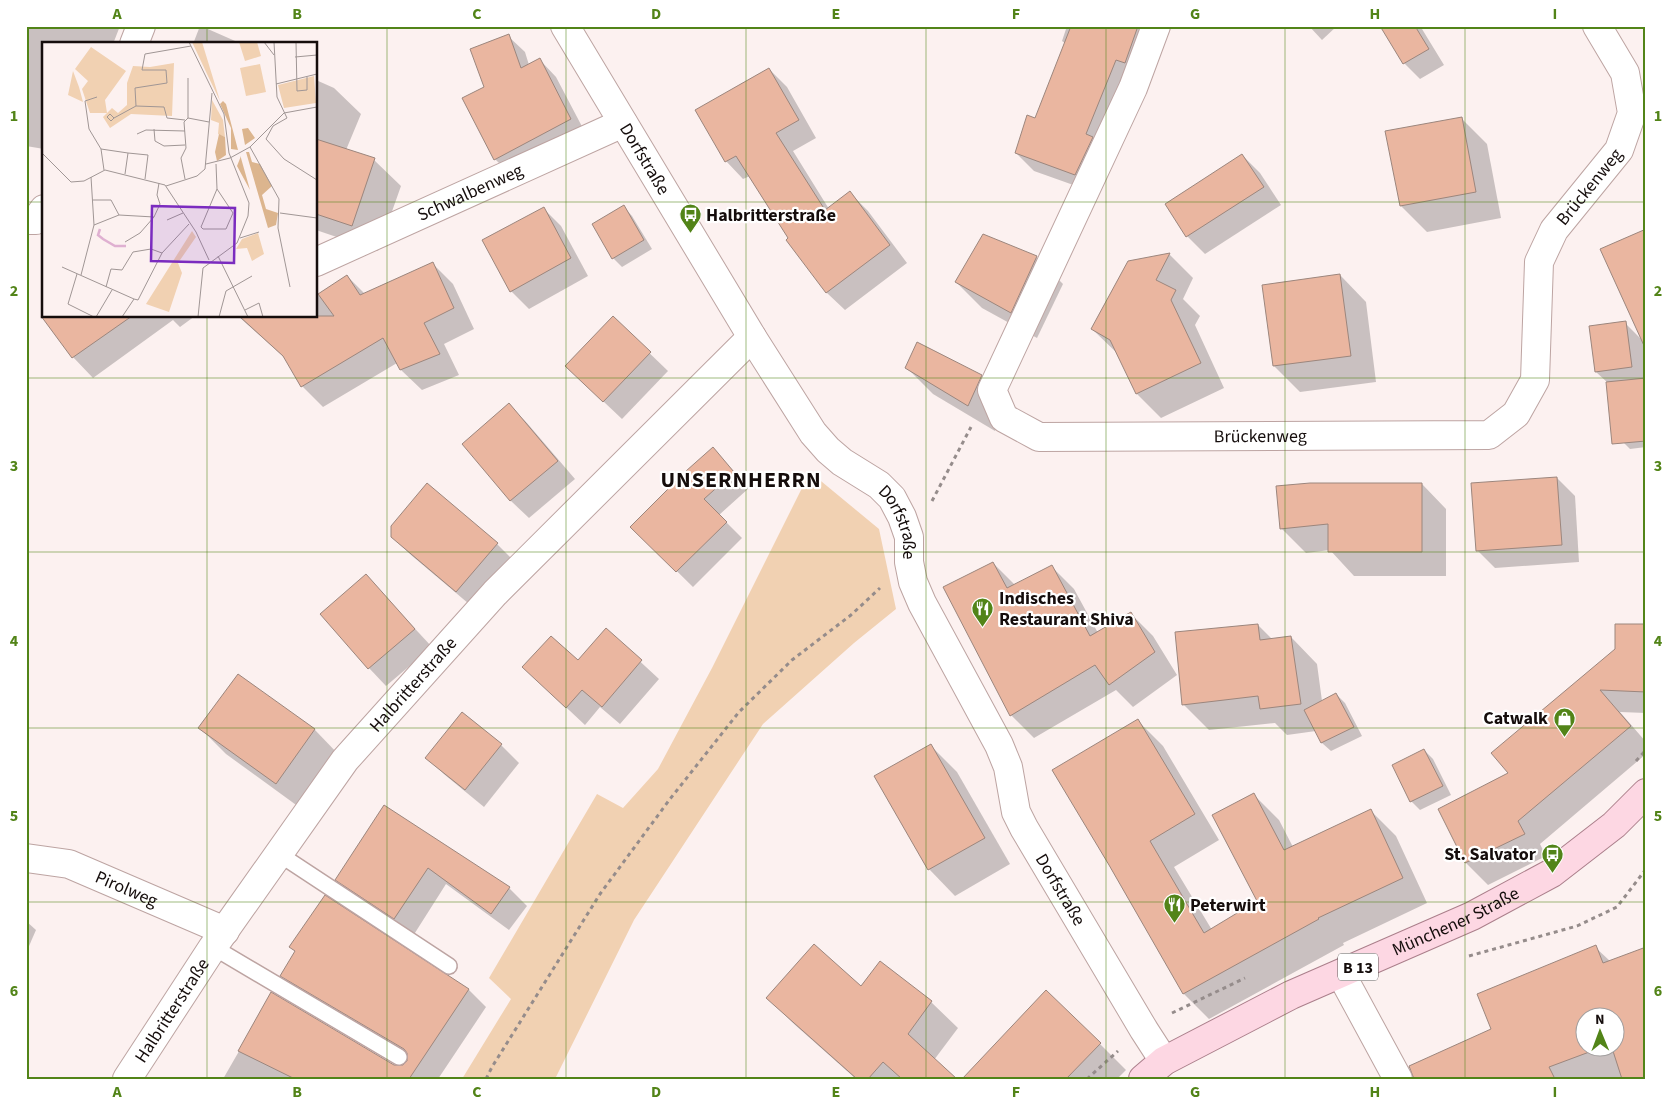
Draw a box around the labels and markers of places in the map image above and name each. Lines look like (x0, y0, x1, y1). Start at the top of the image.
bus stop icon: Halbritterstraße (678, 203, 702, 234)
place label: Halbritterstraße (706, 203, 836, 228)
place label: Indisches Restaurant Shiva (999, 586, 1134, 632)
restaurant icon: Indisches Restaurant Shiva (971, 596, 995, 627)
place label: Catwalk (1483, 706, 1548, 731)
shop icon: Catwalk (1552, 706, 1576, 737)
place label: St. Salvator (1444, 842, 1537, 867)
bus stop icon: St. Salvator (1540, 842, 1564, 873)
restaurant icon: Peterwirt (1162, 893, 1186, 924)
place label: Peterwirt (1190, 893, 1266, 918)

